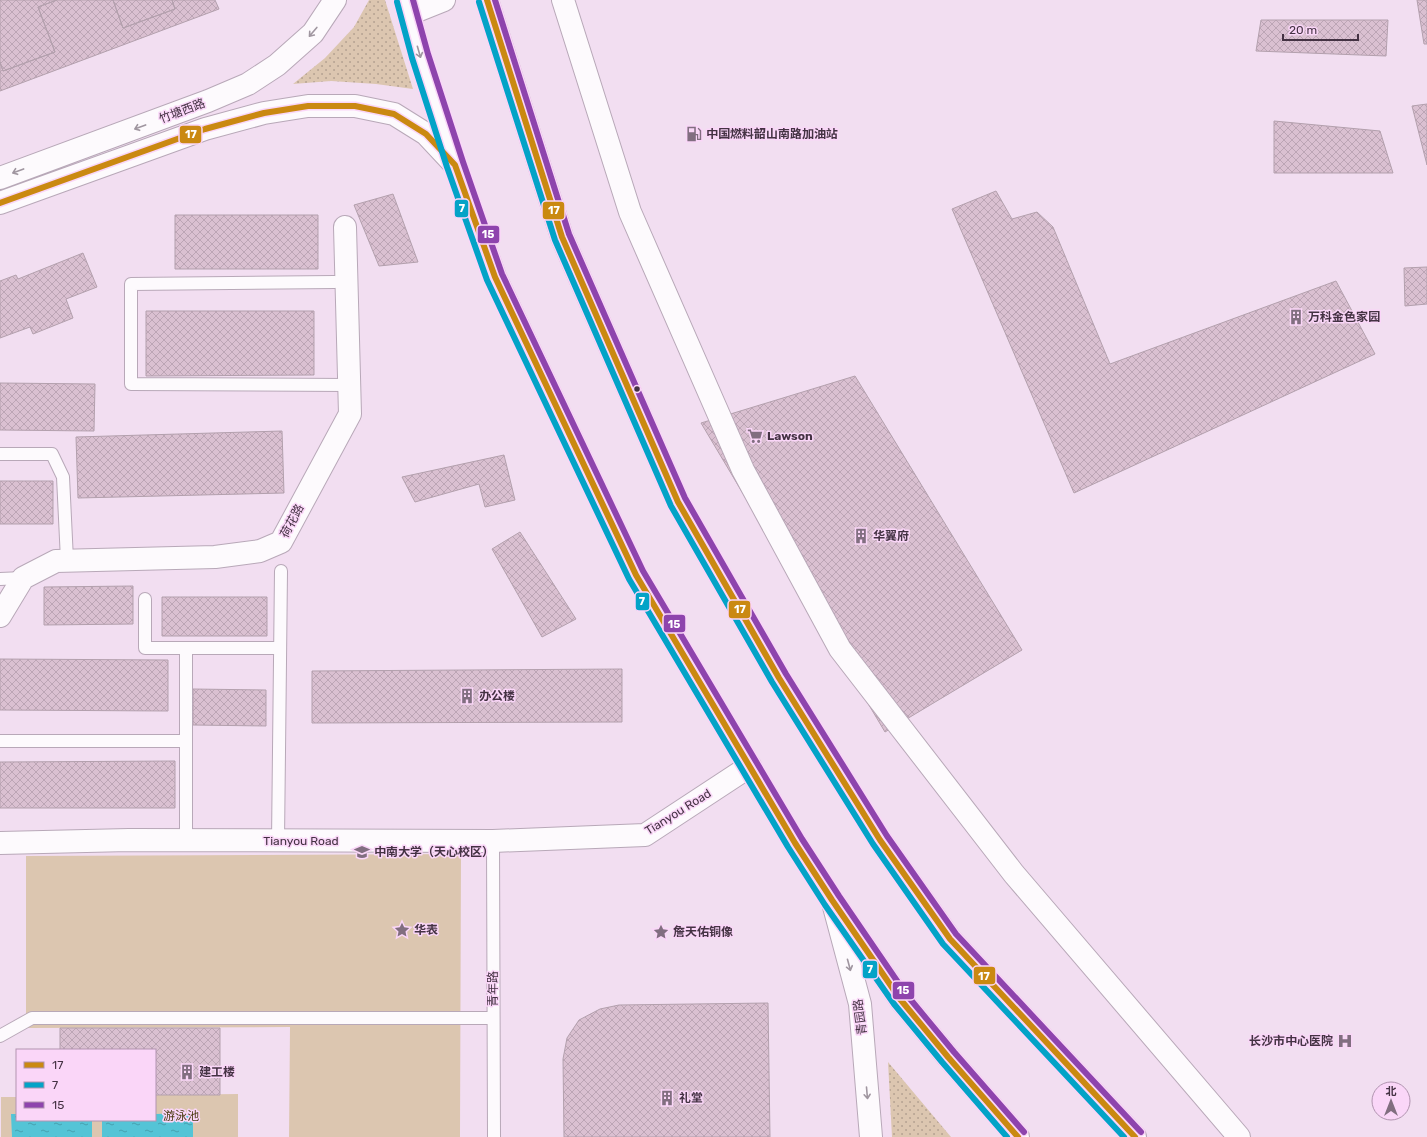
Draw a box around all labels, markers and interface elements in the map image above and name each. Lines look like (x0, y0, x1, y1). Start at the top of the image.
scale bar (1283, 16, 1358, 42)
text: 20 m (1289, 23, 1317, 37)
one-way arrow (308, 26, 317, 37)
one-way arrow (416, 45, 423, 58)
street label: 竹塘西路 (157, 96, 207, 126)
one-way arrow (134, 123, 146, 131)
line badge: 17 (179, 125, 202, 144)
fuel station icon: 中国燃料韶山南路加油站 (685, 125, 703, 143)
place label: 中国燃料韶山南路加油站 (706, 127, 838, 141)
text: 17 (185, 128, 198, 141)
one-way arrow (12, 168, 24, 176)
line badge: 7 (454, 199, 469, 218)
line badge: 17 (542, 201, 565, 220)
text: 7 (459, 202, 466, 215)
text: 17 (548, 204, 561, 217)
line badge: 15 (477, 225, 500, 244)
text: 15 (482, 228, 494, 241)
building icon: 万科金色家园 (1287, 308, 1305, 326)
place label: 万科金色家园 (1308, 310, 1380, 324)
unlabelled marker (632, 384, 642, 394)
supermarket icon: Lawson (746, 427, 764, 445)
place label: Lawson (767, 429, 813, 443)
street label: 荷花路 (277, 502, 307, 540)
building icon: 华翼府 (852, 527, 870, 545)
place label: 华翼府 (873, 529, 909, 543)
line badge: 7 (635, 592, 650, 611)
text: 7 (639, 595, 646, 608)
line badge: 17 (728, 600, 751, 619)
text: 17 (734, 603, 747, 616)
line badge: 15 (663, 614, 686, 633)
text: 15 (668, 618, 680, 631)
building icon: 办公楼 (458, 687, 476, 705)
place label: 办公楼 (479, 689, 515, 703)
street label: Tianyou Road (642, 786, 714, 838)
street label: Tianyou Road (263, 834, 339, 848)
school or university icon: 中南大学（天心校区） (353, 843, 371, 861)
place label: 中南大学（天心校区） (374, 845, 494, 859)
place icon: 华表 (393, 921, 411, 939)
place label: 华表 (414, 923, 438, 937)
place icon: 詹天佑铜像 (652, 923, 670, 941)
place label: 詹天佑铜像 (673, 925, 733, 939)
one-way arrow (846, 958, 854, 971)
line badge: 7 (862, 960, 878, 979)
text: 7 (867, 963, 874, 976)
line badge: 17 (973, 966, 996, 985)
text: 17 (978, 970, 991, 983)
street label: 青年路 (486, 971, 500, 1007)
line badge: 15 (892, 981, 915, 1000)
text: 15 (897, 984, 909, 997)
street label: 青园路 (851, 998, 869, 1036)
hospital icon: 长沙市中心医院 (1336, 1032, 1354, 1050)
place label: 长沙市中心医院 (1249, 1034, 1333, 1048)
legend (16, 1049, 156, 1121)
text: 17 (52, 1058, 63, 1072)
building icon: 建工楼 (178, 1063, 196, 1081)
place label: 建工楼 (199, 1065, 235, 1079)
text: 7 (52, 1078, 58, 1092)
north arrow (1371, 1081, 1411, 1121)
text: 北 (1386, 1085, 1397, 1098)
one-way arrow (864, 1086, 871, 1099)
building icon: 礼堂 (658, 1089, 676, 1107)
place label: 礼堂 (679, 1091, 703, 1105)
text: 15 (52, 1098, 64, 1112)
park label: 游泳池 (163, 1109, 199, 1123)

